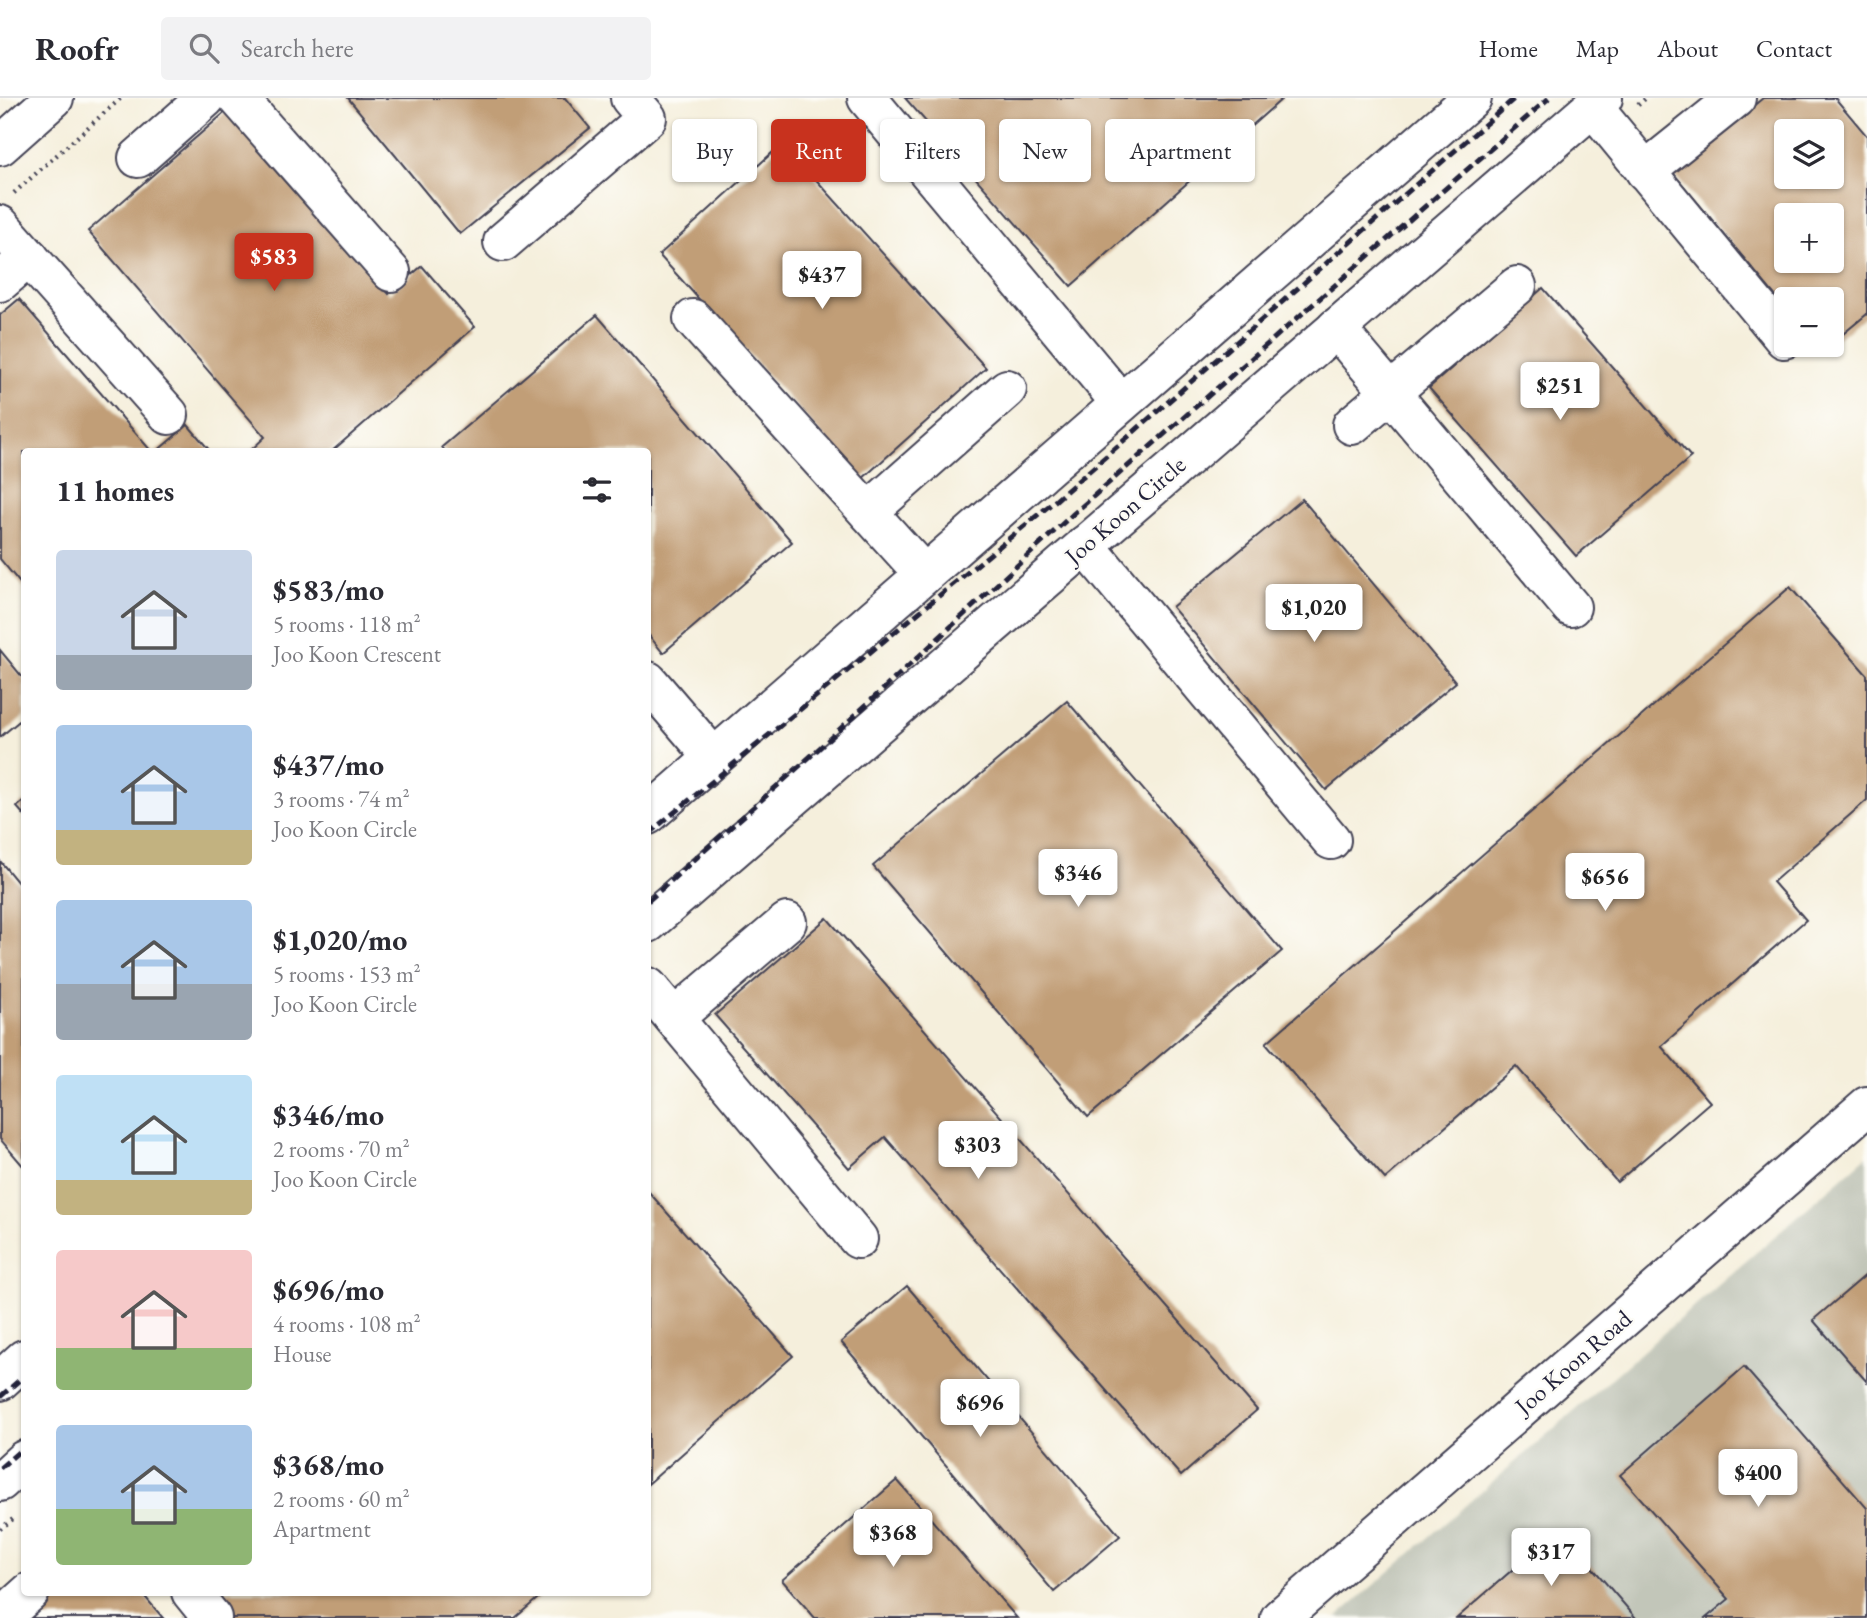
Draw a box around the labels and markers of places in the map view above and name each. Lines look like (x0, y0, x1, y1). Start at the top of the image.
pin: $583 (233, 234, 315, 293)
pin: $437 (781, 252, 863, 311)
pin: $251 (1519, 362, 1601, 422)
pin: $1,020 (1257, 584, 1371, 644)
pin: $346 (1037, 850, 1119, 909)
pin: $656 (1564, 854, 1646, 913)
pin: $303 (937, 1122, 1019, 1181)
pin: $696 (939, 1380, 1021, 1439)
pin: $400 (1717, 1450, 1799, 1509)
pin: $368 (852, 1510, 934, 1569)
pin: $317 (1510, 1528, 1592, 1588)

